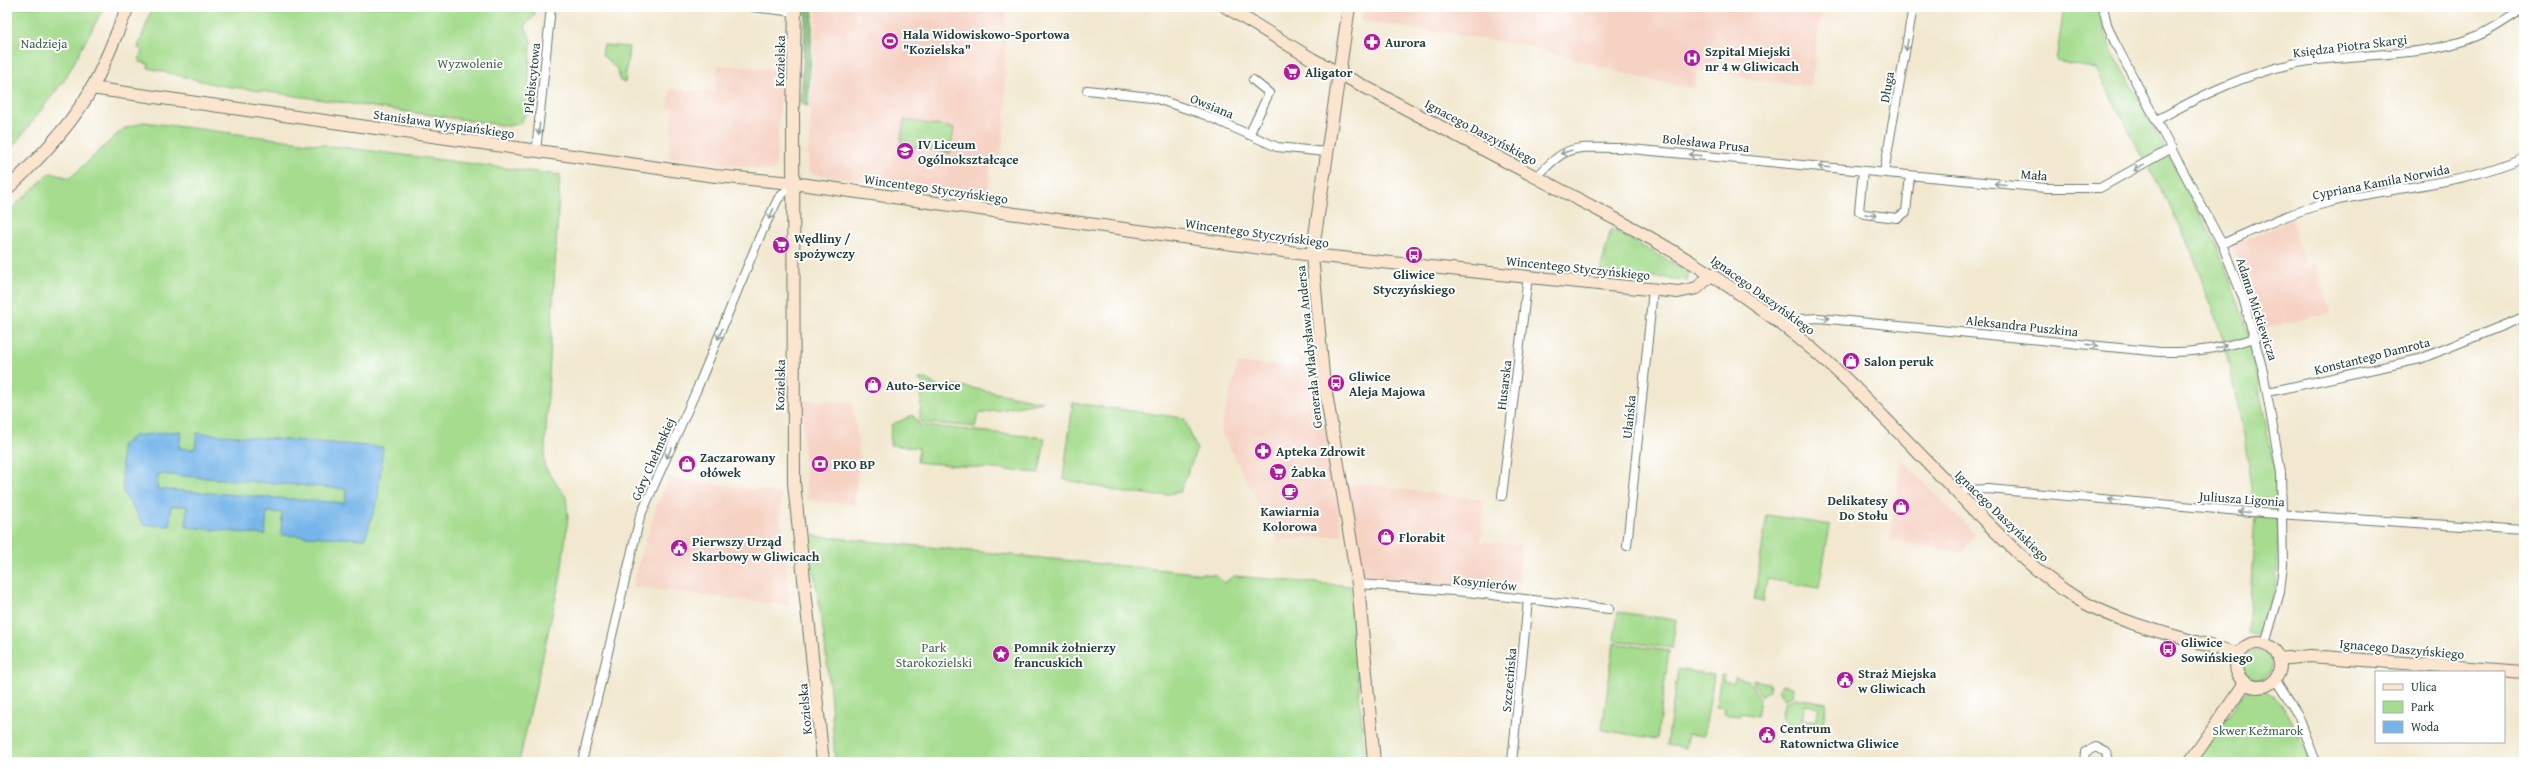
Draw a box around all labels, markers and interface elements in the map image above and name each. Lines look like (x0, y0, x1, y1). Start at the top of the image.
place label: Hala Widowiskowo-Sportowa "Kozielska" (903, 25, 1070, 59)
street label: Księdza Piotra Skargi (2292, 30, 2409, 62)
sports icon: Hala Widowiskowo-Sportowa "Kozielska" (880, 31, 900, 51)
pharmacy icon: Aurora (1362, 32, 1382, 52)
place label: Aurora (1385, 33, 1426, 52)
park label: Nadzieja (21, 34, 68, 53)
street label: Kozielska (770, 34, 790, 87)
one-way arrow (1902, 38, 1910, 51)
street label: Plebiscytowa (519, 41, 545, 114)
place label: Szpital Miejski nr 4 w Gliwicach (1705, 42, 1799, 76)
hospital icon: Szpital Miejski nr 4 w Gliwicach (1682, 48, 1702, 68)
park label: Wyzwolenie (437, 54, 503, 73)
supermarket icon: Aligator (1282, 62, 1302, 82)
place label: Aligator (1305, 63, 1353, 82)
street label: Długa (1875, 69, 1899, 104)
street label: Owsiana (1187, 89, 1237, 124)
street label: Ignacego Daszyńskiego (1421, 94, 1541, 170)
street label: Stanisława Wyspiańskiego (372, 105, 516, 143)
one-way arrow (535, 122, 542, 135)
street label: Bolesława Prusa (1662, 129, 1751, 157)
place label: IV Liceum Ogólnokształcące (918, 135, 1019, 169)
school or university icon: IV Liceum Ogólnokształcące (895, 141, 915, 161)
one-way arrow (1559, 149, 1572, 156)
one-way arrow (1689, 151, 1702, 158)
street label: Cypriana Kamila Norwida (2311, 159, 2452, 205)
one-way arrow (1818, 163, 1831, 171)
street label: Mała (2020, 164, 2049, 186)
one-way arrow (2133, 165, 2145, 172)
street label: Wincentego Styczyńskiego (863, 169, 1010, 209)
one-way arrow (1994, 181, 2007, 188)
one-way arrow (767, 208, 774, 220)
one-way arrow (1864, 211, 1877, 219)
street label: Wincentego Styczyńskiego (1184, 213, 1331, 253)
place label: Wędliny / spożywczy (794, 229, 855, 263)
supermarket icon: Wędliny / spożywczy (771, 235, 791, 255)
bus stop icon: Gliwice Styczyńskiego (1404, 245, 1424, 265)
street label: Wincentego Styczyńskiego (1505, 251, 1651, 285)
street label: Ignacego Daszyńskiego (1707, 251, 1819, 340)
street label: Adama Mickiewicza (2231, 255, 2283, 364)
street label: Generała Władysława Andersa (1291, 264, 1327, 429)
place label: Gliwice Styczyńskiego (1373, 265, 1455, 299)
street label: Aleksandra Puszkina (1965, 311, 2080, 341)
one-way arrow (1817, 315, 1830, 322)
one-way arrow (716, 328, 724, 340)
street label: Konstantego Damrota (2312, 332, 2433, 380)
one-way arrow (2085, 341, 2098, 349)
one-way arrow (2214, 343, 2227, 350)
shop icon: Salon peruk (1841, 351, 1861, 371)
place label: Salon peruk (1864, 352, 1934, 371)
street label: Kozielska (770, 358, 790, 411)
street label: Husarska (1492, 358, 1517, 411)
place label: Gliwice Aleja Majowa (1349, 367, 1426, 401)
bus stop icon: Gliwice Aleja Majowa (1326, 373, 1346, 393)
shop icon: Auto-Service (863, 375, 883, 395)
place label: Auto-Service (886, 376, 961, 395)
street label: Ułańska (1617, 393, 1641, 440)
street label: Góry Chełmskiej (626, 415, 680, 503)
pharmacy icon: Apteka Zdrowit (1253, 441, 1273, 461)
place label: Apteka Zdrowit (1276, 442, 1365, 461)
one-way arrow (665, 447, 672, 459)
place label: Zaczarowany ołówek (700, 448, 776, 482)
shop icon: Zaczarowany ołówek (677, 454, 697, 474)
bank icon: PKO BP (810, 454, 830, 474)
place label: PKO BP (833, 455, 875, 474)
supermarket icon: Żabka (1268, 462, 1288, 482)
place label: Żabka (1291, 463, 1326, 482)
street label: Ignacego Daszyńskiego (1950, 466, 2054, 567)
cafe icon: Kawiarnia Kolorowa (1280, 482, 1300, 502)
street label: Juliusza Ligonia (2197, 486, 2286, 512)
place label: Delikatesy Do Stołu (1827, 491, 1889, 525)
shop icon: Delikatesy Do Stołu (1891, 497, 1911, 517)
one-way arrow (2108, 497, 2121, 504)
place label: Kawiarnia Kolorowa (1260, 502, 1320, 536)
one-way arrow (2238, 508, 2251, 515)
shop icon: Florabit (1376, 527, 1396, 547)
place label: Florabit (1399, 528, 1445, 547)
place label: Pierwszy Urząd Skarbowy w Gliwicach (692, 532, 820, 566)
public building icon: Pierwszy Urząd Skarbowy w Gliwicach (669, 538, 689, 558)
street label: Kosynierów (1452, 570, 1519, 596)
place label: Gliwice Sowińskiego (2181, 633, 2253, 667)
street label: Ignacego Daszyńskiego (2339, 634, 2465, 664)
park label: Park Starokozielski (896, 638, 973, 672)
place label: Pomnik żołnierzy francuskich (1014, 638, 1116, 672)
bus stop icon: Gliwice Sowińskiego (2158, 639, 2178, 659)
place icon: Pomnik żołnierzy francuskich (991, 644, 1011, 664)
street label: Szczecińska (1497, 646, 1521, 713)
place label: Straż Miejska w Gliwicach (1858, 664, 1937, 698)
public building icon: Straż Miejska w Gliwicach (1835, 670, 1855, 690)
legend (2375, 671, 2505, 743)
text: Ulica (2411, 678, 2437, 695)
street label: Kozielska (793, 682, 817, 735)
text: Park (2411, 698, 2435, 715)
text: Woda (2411, 718, 2439, 735)
place label: Centrum Ratownictwa Gliwice (1780, 719, 1899, 753)
park label: Skwer Kežmarok (2213, 721, 2304, 740)
public building icon: Centrum Ratownictwa Gliwice (1757, 725, 1777, 745)

